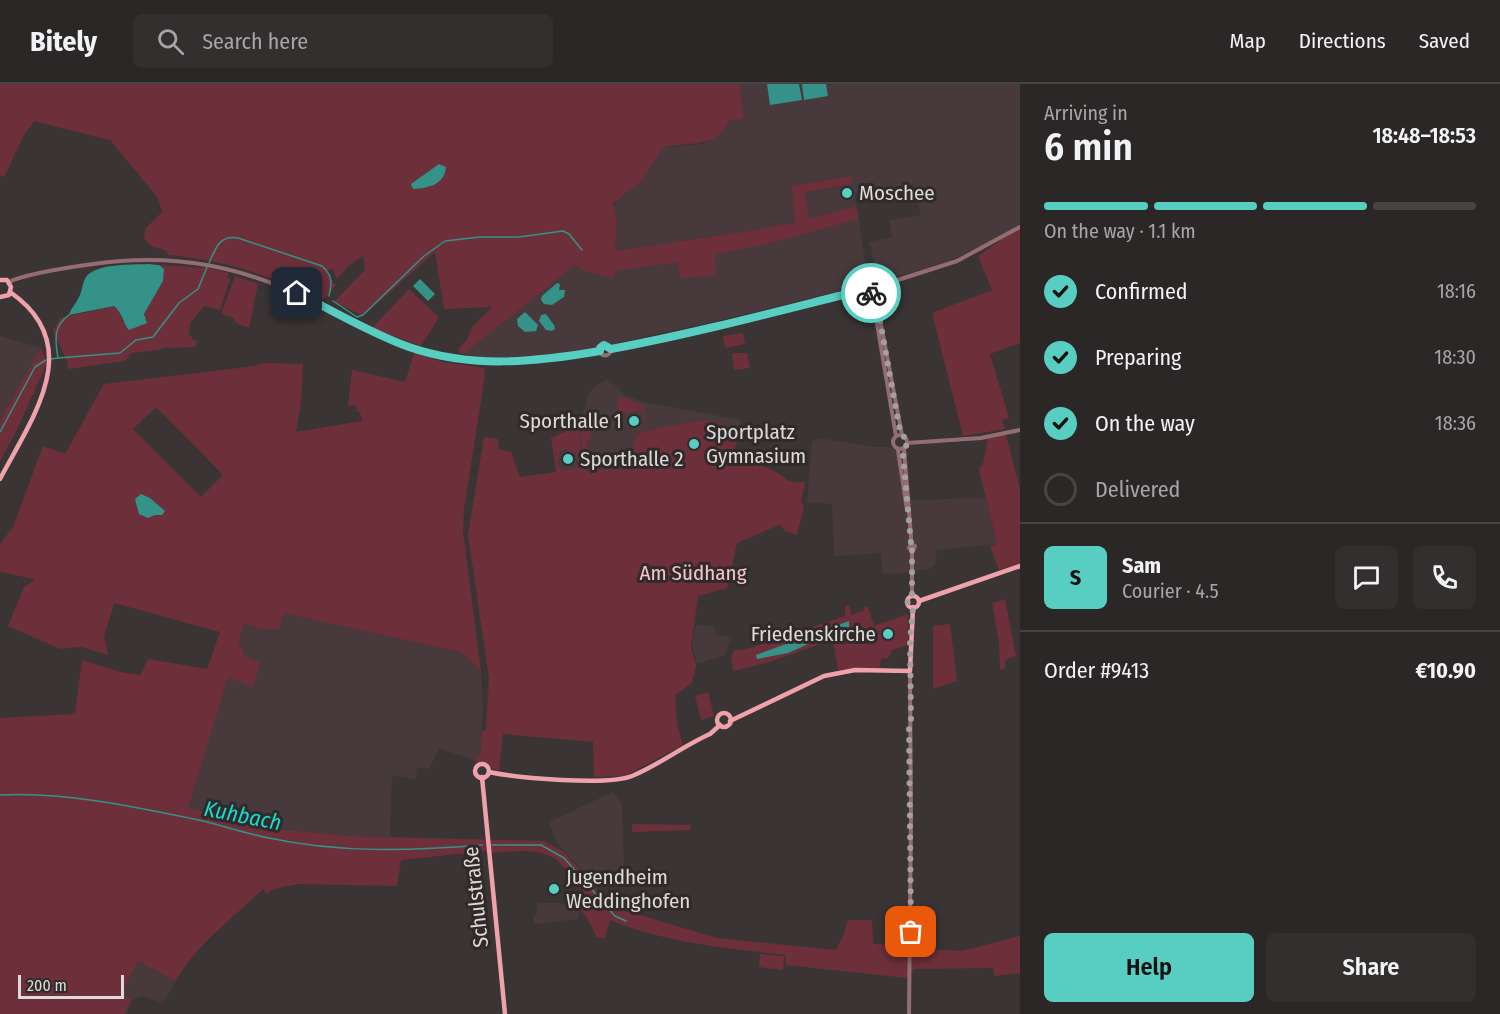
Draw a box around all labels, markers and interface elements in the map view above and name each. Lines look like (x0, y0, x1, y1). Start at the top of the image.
search box (133, 14, 553, 68)
text: Bitely (30, 25, 97, 58)
icon: search (154, 25, 187, 58)
text: Search here (202, 28, 308, 55)
text: Map (1229, 28, 1266, 54)
text: Directions (1299, 28, 1386, 54)
text: Saved (1419, 28, 1470, 54)
text: Arriving in (1044, 101, 1128, 125)
text: 18:48–18:53 (1372, 122, 1476, 149)
text: 6 min (1044, 124, 1133, 170)
place label: Moschee (859, 180, 935, 206)
marker: Moschee (840, 186, 854, 200)
text: On the way · 1.1 km (1044, 219, 1196, 243)
courier (841, 263, 901, 323)
pin (271, 267, 322, 318)
icon: check (1044, 275, 1077, 308)
icon: home (280, 276, 313, 309)
icon: bike (855, 277, 888, 310)
text: Confirmed (1095, 278, 1188, 305)
text: 18:16 (1437, 279, 1476, 303)
icon: check (1044, 341, 1077, 374)
text: Preparing (1095, 344, 1181, 371)
text: 18:30 (1434, 345, 1476, 369)
icon: check (1044, 407, 1077, 440)
place label: Sporthalle 1 (520, 408, 622, 434)
text: On the way (1095, 410, 1195, 437)
text: 18:36 (1435, 411, 1476, 435)
marker: Sporthalle 1 (627, 414, 641, 428)
place label: Sportplatz Gymnasium (706, 419, 806, 469)
marker: Sportplatz Gymnasium (687, 437, 701, 451)
place label: Sporthalle 2 (580, 446, 684, 472)
marker: Sporthalle 2 (561, 452, 575, 466)
text: Delivered (1095, 476, 1180, 503)
button: chat (1335, 546, 1398, 609)
button: phone (1413, 546, 1476, 609)
text: Sam (1122, 552, 1161, 579)
park label: Am Südhang (639, 560, 747, 586)
text: S (1070, 564, 1081, 591)
text: Courier · 4.5 (1122, 579, 1219, 603)
place label: Friedenskirche (751, 621, 876, 647)
marker: Friedenskirche (881, 627, 895, 641)
text: Order #9413 (1044, 657, 1149, 684)
text: €10.90 (1416, 657, 1476, 684)
water label: Kuhbach (202, 795, 284, 836)
street label: Schulstraße (458, 845, 494, 949)
place label: Jugendheim Weddinghofen (566, 864, 690, 914)
marker: Jugendheim Weddinghofen (547, 882, 561, 896)
pin (885, 906, 936, 957)
icon: bag (894, 915, 927, 948)
button: Help (1044, 933, 1254, 1002)
button: Share (1266, 933, 1476, 1002)
scale bar (18, 972, 124, 1000)
text: 200 m (27, 976, 67, 995)

